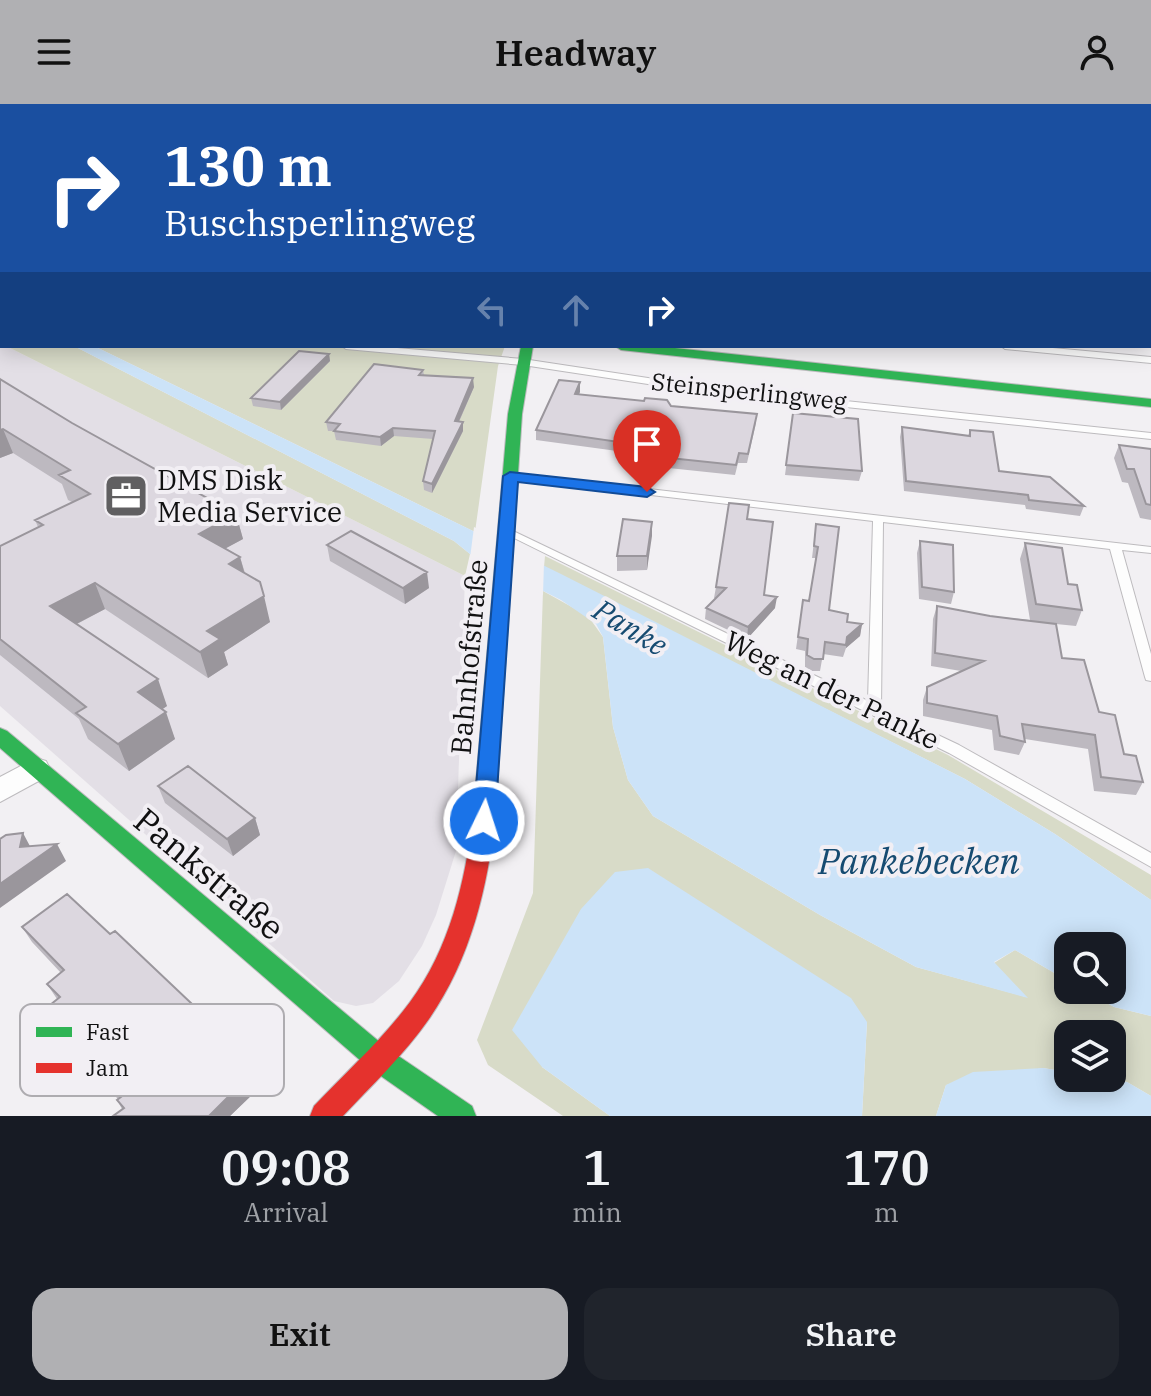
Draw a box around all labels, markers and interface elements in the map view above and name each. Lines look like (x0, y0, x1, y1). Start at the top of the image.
text: Headway (495, 29, 656, 76)
icon: menu (32, 30, 76, 74)
icon: person (1075, 30, 1119, 74)
text: 130 m (164, 129, 332, 201)
icon: right (32, 136, 136, 240)
text: Buschsperlingweg (164, 199, 475, 246)
icon: left (470, 288, 514, 332)
icon: ahead (554, 288, 598, 332)
icon: right (638, 288, 682, 332)
street label: Steinsperlingweg (650, 365, 848, 417)
pin (613, 410, 681, 492)
icon: arrive (625, 422, 669, 466)
place label: DMS Disk Media Service (157, 461, 342, 530)
office icon: DMS Disk Media Service (102, 472, 150, 520)
street label: Bahnhofstraße (442, 558, 495, 756)
water label: Panke (586, 589, 675, 664)
street label: Weg an der Panke (719, 622, 946, 758)
position arrow (442, 779, 526, 863)
street label: Pankstraße (125, 798, 294, 949)
water label: Pankebecken (817, 837, 1020, 884)
map controls (1054, 932, 1126, 1092)
button: search (1054, 932, 1126, 1004)
legend (20, 1004, 284, 1096)
text: Fast (86, 1017, 129, 1046)
button: layers (1054, 1020, 1126, 1092)
text: Jam (86, 1053, 129, 1082)
text: 09:08 (221, 1136, 351, 1198)
text: 1 (583, 1136, 611, 1198)
text: 170 (843, 1136, 930, 1198)
text: Arrival (244, 1195, 328, 1229)
text: min (572, 1195, 622, 1229)
text: m (874, 1195, 899, 1229)
button: Exit (32, 1288, 568, 1380)
button: Share (584, 1288, 1119, 1380)

